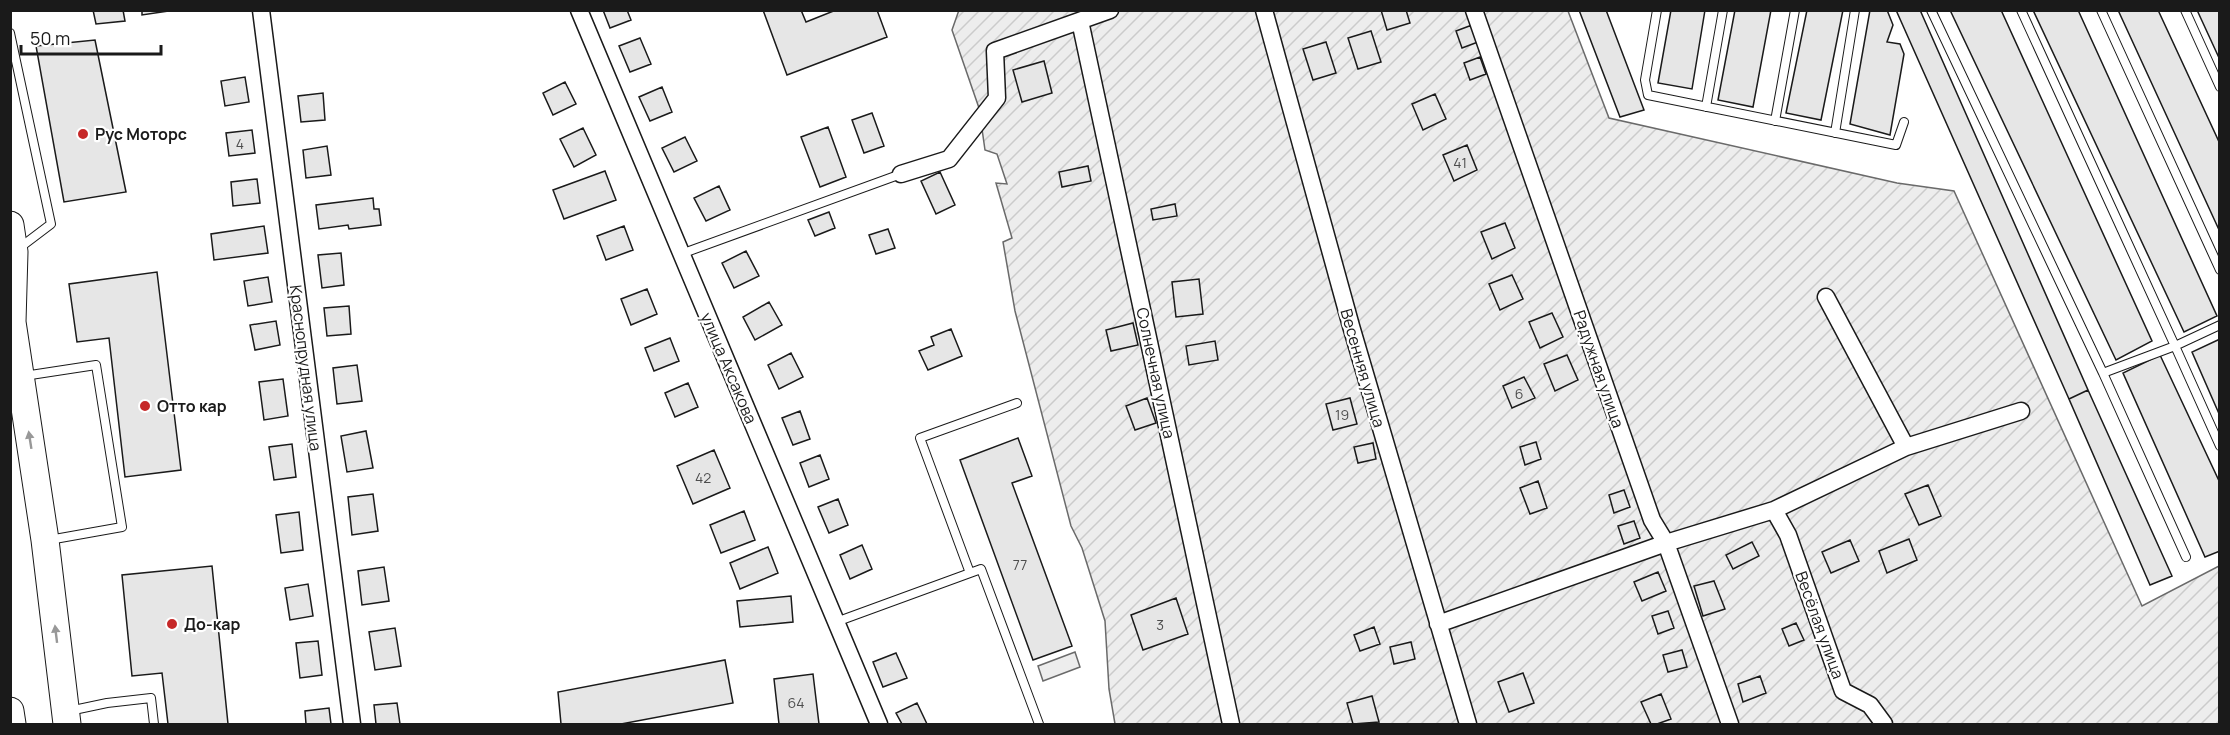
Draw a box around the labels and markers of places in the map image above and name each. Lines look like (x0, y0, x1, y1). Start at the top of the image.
place label: Рус Моторс (95, 123, 187, 145)
marker: Рус Моторс (76, 127, 90, 141)
place label: Отто кар (157, 395, 227, 417)
marker: Отто кар (138, 399, 152, 413)
place label: До-кар (184, 613, 240, 635)
marker: До-кар (165, 617, 179, 631)

